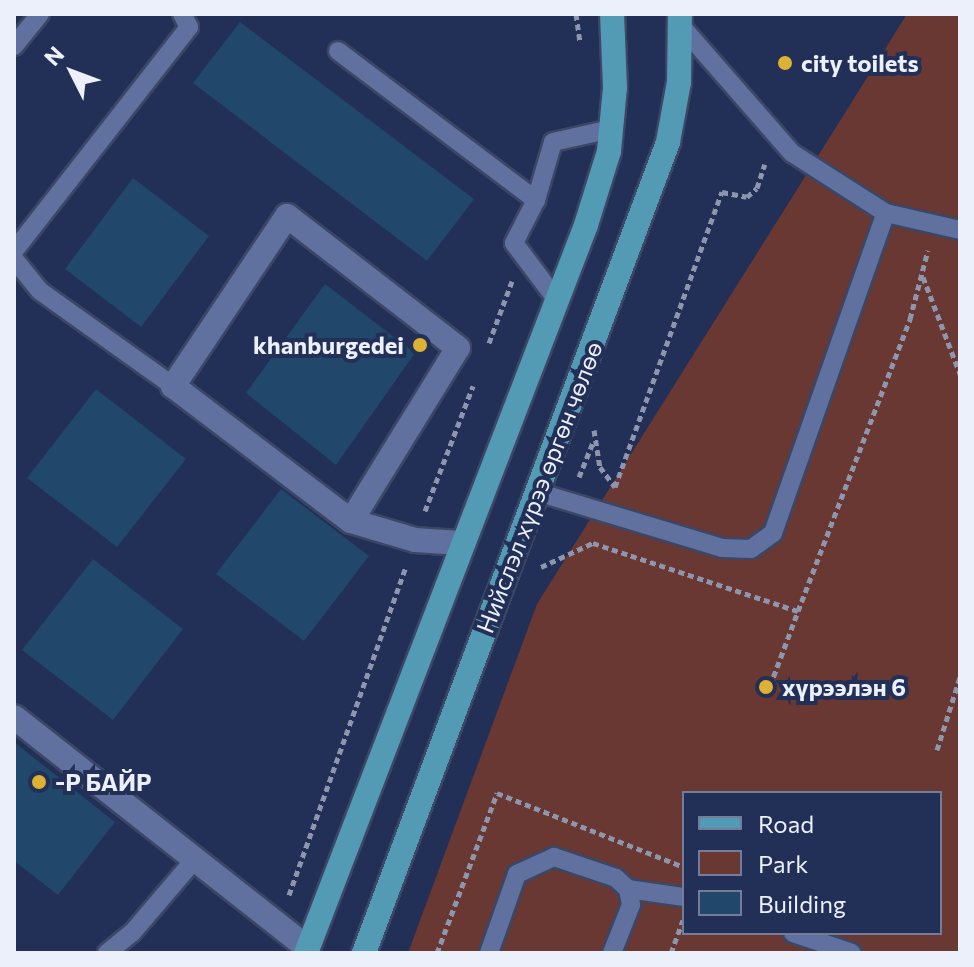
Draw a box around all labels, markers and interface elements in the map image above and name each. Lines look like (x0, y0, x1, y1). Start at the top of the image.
north arrow (32, 32, 112, 112)
text: N (38, 40, 69, 71)
place label: city toilets (801, 49, 919, 77)
marker: city toilets (776, 54, 794, 72)
place label: khanburgedei (253, 331, 404, 359)
marker: khanburgedei (411, 336, 429, 354)
street label: Нийслэл хүрээ өргөн чөлөө (470, 337, 608, 637)
place label: хүрээлэн 6 (782, 673, 906, 701)
marker: хүрээлэн 6 (757, 678, 775, 696)
place label: -Р БАЙР (55, 768, 152, 796)
marker: -Р БАЙР (30, 773, 48, 791)
legend (682, 791, 942, 935)
text: Road (758, 809, 814, 838)
text: Park (758, 849, 808, 878)
text: Building (758, 889, 846, 918)

